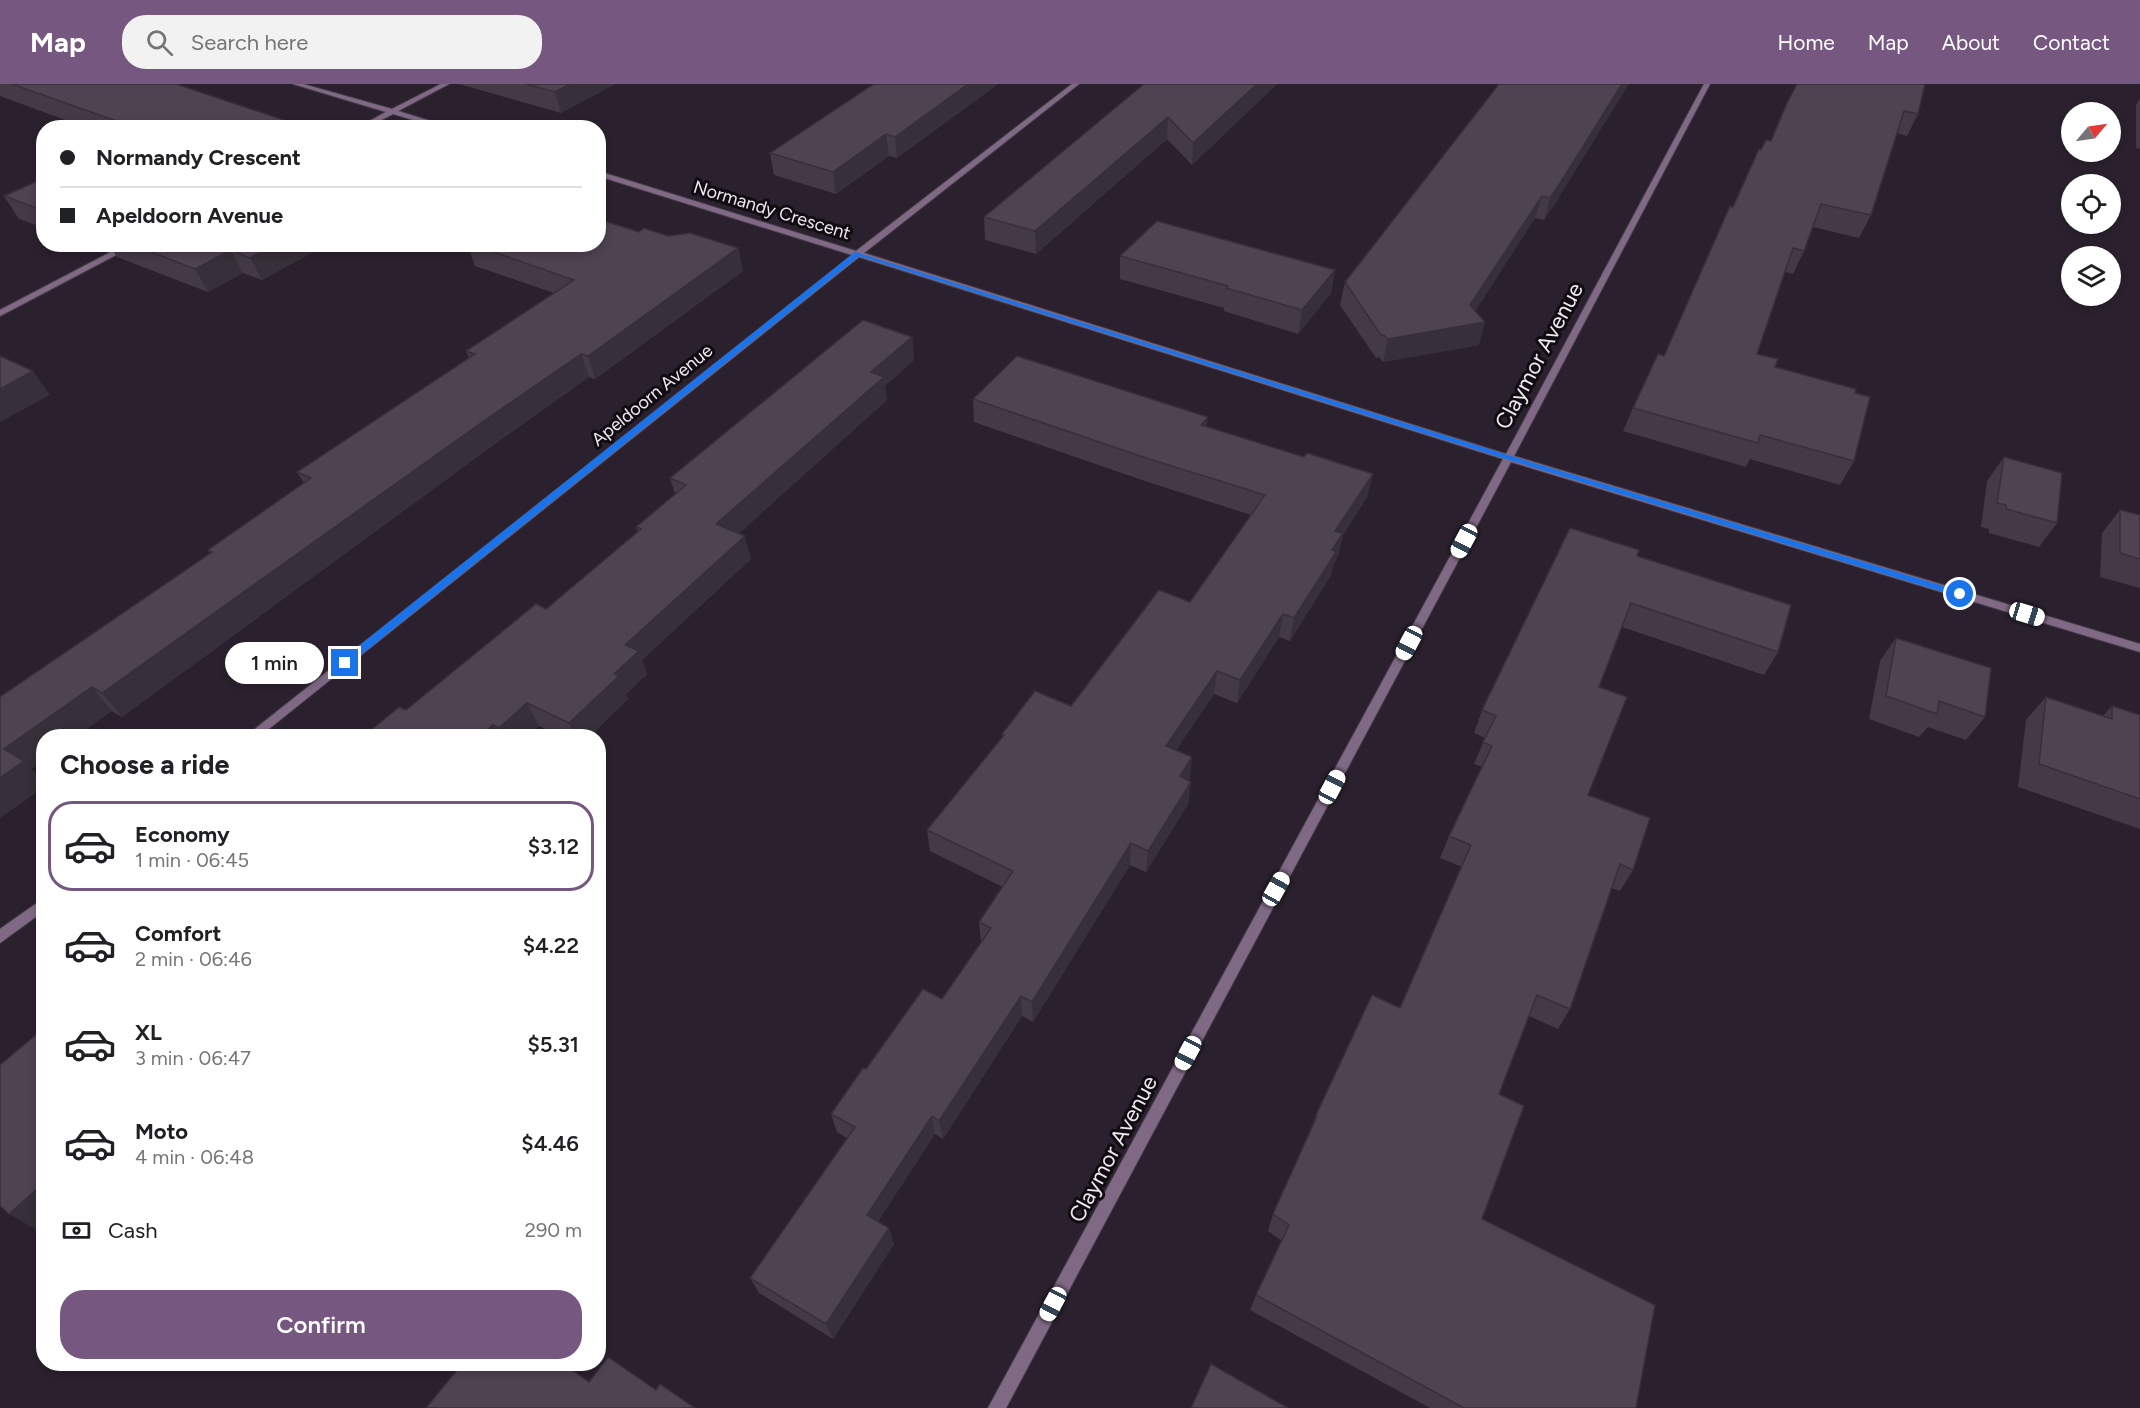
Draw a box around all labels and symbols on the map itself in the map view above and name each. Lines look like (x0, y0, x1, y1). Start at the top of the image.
north arrow (2061, 102, 2121, 162)
street label: Normandy Crescent (691, 176, 853, 244)
street label: Claymor Avenue (1489, 278, 1589, 434)
street label: Apeldoorn Avenue (587, 339, 717, 451)
car (1448, 521, 1480, 561)
route start (1946, 580, 1973, 607)
car (2007, 600, 2047, 628)
car (1393, 623, 1425, 663)
callout: 1 min (225, 642, 324, 684)
route end (331, 649, 358, 676)
car (1316, 767, 1348, 807)
car (1259, 869, 1293, 909)
car (1172, 1033, 1204, 1073)
street label: Claymor Avenue (1063, 1071, 1163, 1227)
car (1037, 1284, 1069, 1324)

